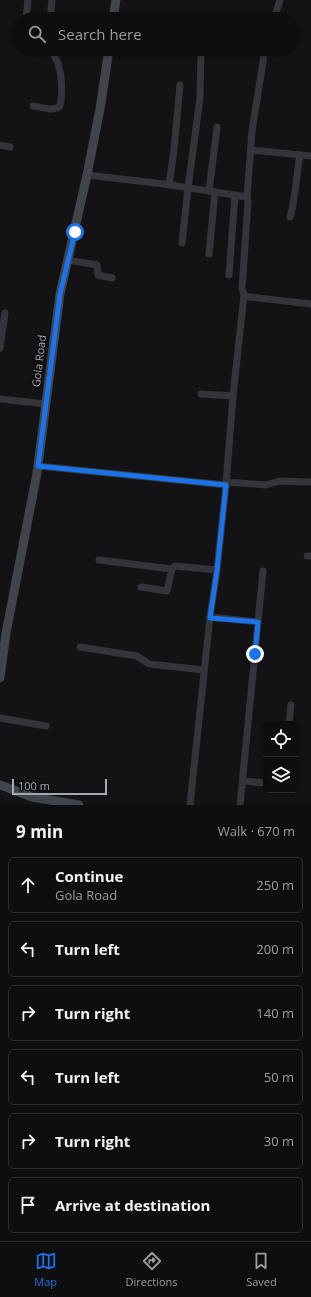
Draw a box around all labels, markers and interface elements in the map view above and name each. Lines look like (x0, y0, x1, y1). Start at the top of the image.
search box (12, 12, 299, 56)
icon: search (26, 23, 48, 45)
text: Search here (58, 24, 142, 44)
route start (66, 223, 84, 241)
street label: Gola Road (28, 334, 49, 388)
route end (246, 645, 264, 663)
map controls (263, 721, 299, 793)
button: locate (263, 721, 299, 757)
button: layers (263, 757, 299, 793)
scale bar (12, 777, 107, 796)
text: 100 m (18, 778, 50, 793)
text: 9 min (16, 820, 63, 843)
text: Walk · 670 m (218, 822, 295, 840)
text: Continue (55, 866, 123, 886)
icon: ahead (17, 874, 39, 896)
text: 250 m (256, 876, 294, 894)
text: Gola Road (55, 886, 117, 904)
icon: left (17, 938, 39, 960)
text: Turn left (55, 939, 120, 959)
text: 200 m (256, 940, 294, 958)
icon: right (17, 1002, 39, 1024)
text: Turn right (55, 1003, 130, 1023)
text: 140 m (256, 1004, 294, 1022)
icon: left (17, 1066, 39, 1088)
text: Turn left (55, 1067, 120, 1087)
text: 50 m (264, 1068, 294, 1086)
icon: right (17, 1130, 39, 1152)
text: Turn right (55, 1131, 130, 1151)
text: 30 m (264, 1132, 294, 1150)
icon: arrive (17, 1194, 39, 1216)
text: Arrive at destination (55, 1195, 210, 1215)
tab: Map (34, 1250, 57, 1289)
tab: Directions (126, 1250, 178, 1289)
tab: Saved (246, 1250, 277, 1289)

